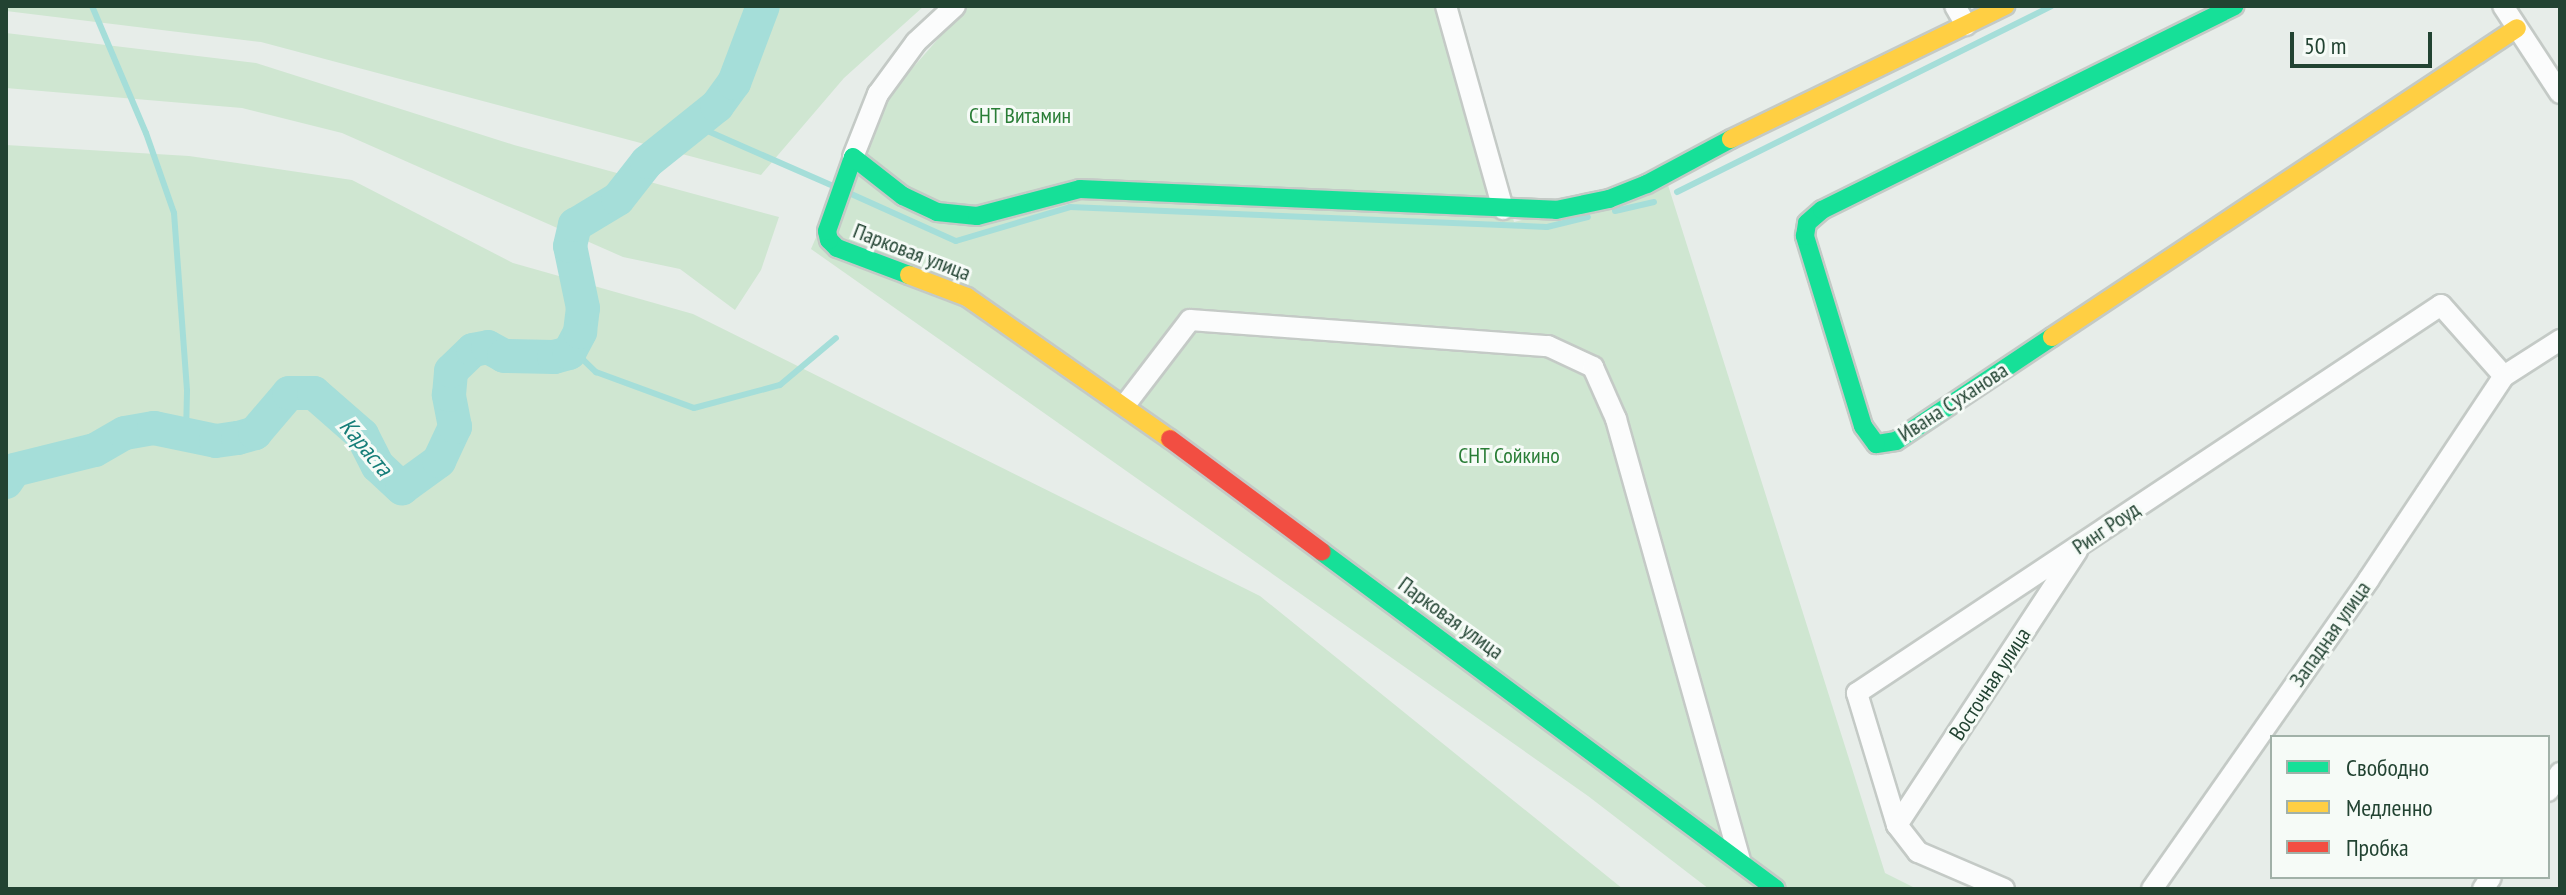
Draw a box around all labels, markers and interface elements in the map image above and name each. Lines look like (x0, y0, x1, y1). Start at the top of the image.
scale bar (2294, 16, 2436, 66)
text: 50 m (2304, 30, 2346, 61)
park label: СНТ Витамин (969, 103, 1071, 129)
street label: Парковая улица (850, 218, 974, 286)
street label: Ивана Суханова (1893, 357, 2013, 447)
water label: Караста (333, 412, 399, 482)
park label: СНТ Сойкино (1458, 443, 1560, 469)
street label: Ринг Роуд (2067, 496, 2145, 560)
street label: Парковая улица (1393, 571, 1509, 665)
street label: Западная улица (2284, 576, 2376, 692)
street label: Восточная улица (1944, 623, 2036, 745)
legend (2270, 735, 2550, 879)
text: Свободно (2346, 752, 2429, 783)
text: Медленно (2346, 792, 2433, 823)
text: Пробка (2346, 832, 2409, 863)

